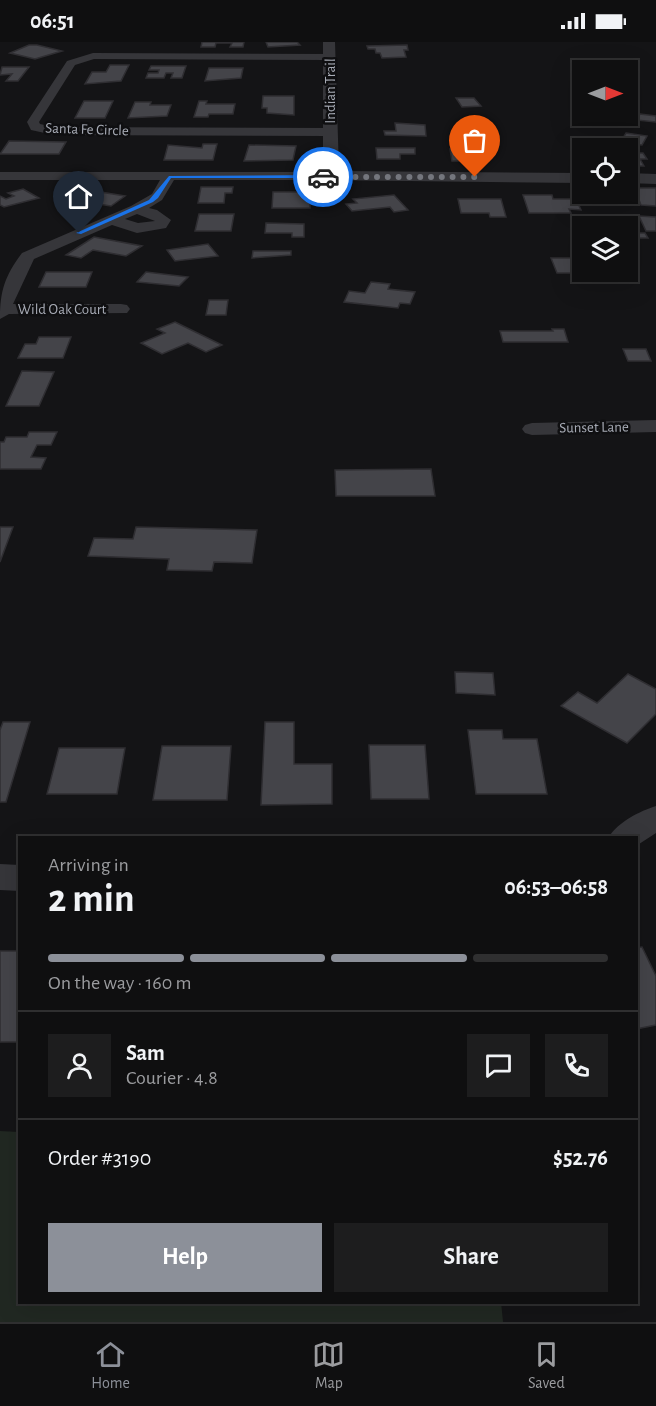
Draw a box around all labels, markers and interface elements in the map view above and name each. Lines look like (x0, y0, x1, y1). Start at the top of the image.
text: 06:51 (30, 10, 75, 32)
street label: Indian Trail (323, 58, 338, 124)
north arrow (572, 60, 638, 126)
map controls (572, 60, 638, 282)
pin (449, 115, 500, 177)
street label: Santa Fe Circle (45, 121, 129, 138)
icon: bag (458, 124, 491, 157)
button: locate (572, 138, 638, 204)
courier (293, 147, 353, 207)
icon: car (307, 161, 340, 194)
pin (53, 171, 104, 233)
icon: home (62, 180, 95, 213)
button: layers (572, 216, 638, 282)
street label: Wild Oak Court (18, 302, 107, 317)
street label: Sunset Lane (559, 419, 629, 436)
text: Arriving in (48, 855, 129, 875)
text: 06:53–06:58 (504, 876, 608, 898)
text: 2 min (48, 880, 135, 919)
text: On the way · 160 m (48, 973, 192, 993)
button: person (48, 1034, 111, 1097)
button: chat (467, 1034, 530, 1097)
button: phone (545, 1034, 608, 1097)
text: Sam (126, 1042, 165, 1064)
text: Courier · 4.8 (126, 1068, 218, 1088)
text: Order #3190 (48, 1147, 151, 1169)
text: $52.76 (553, 1147, 608, 1169)
button: Help (48, 1223, 322, 1292)
button: Share (334, 1223, 608, 1292)
tab: Home (91, 1338, 130, 1393)
tab: Map (312, 1338, 345, 1393)
tab: Saved (528, 1338, 565, 1393)

